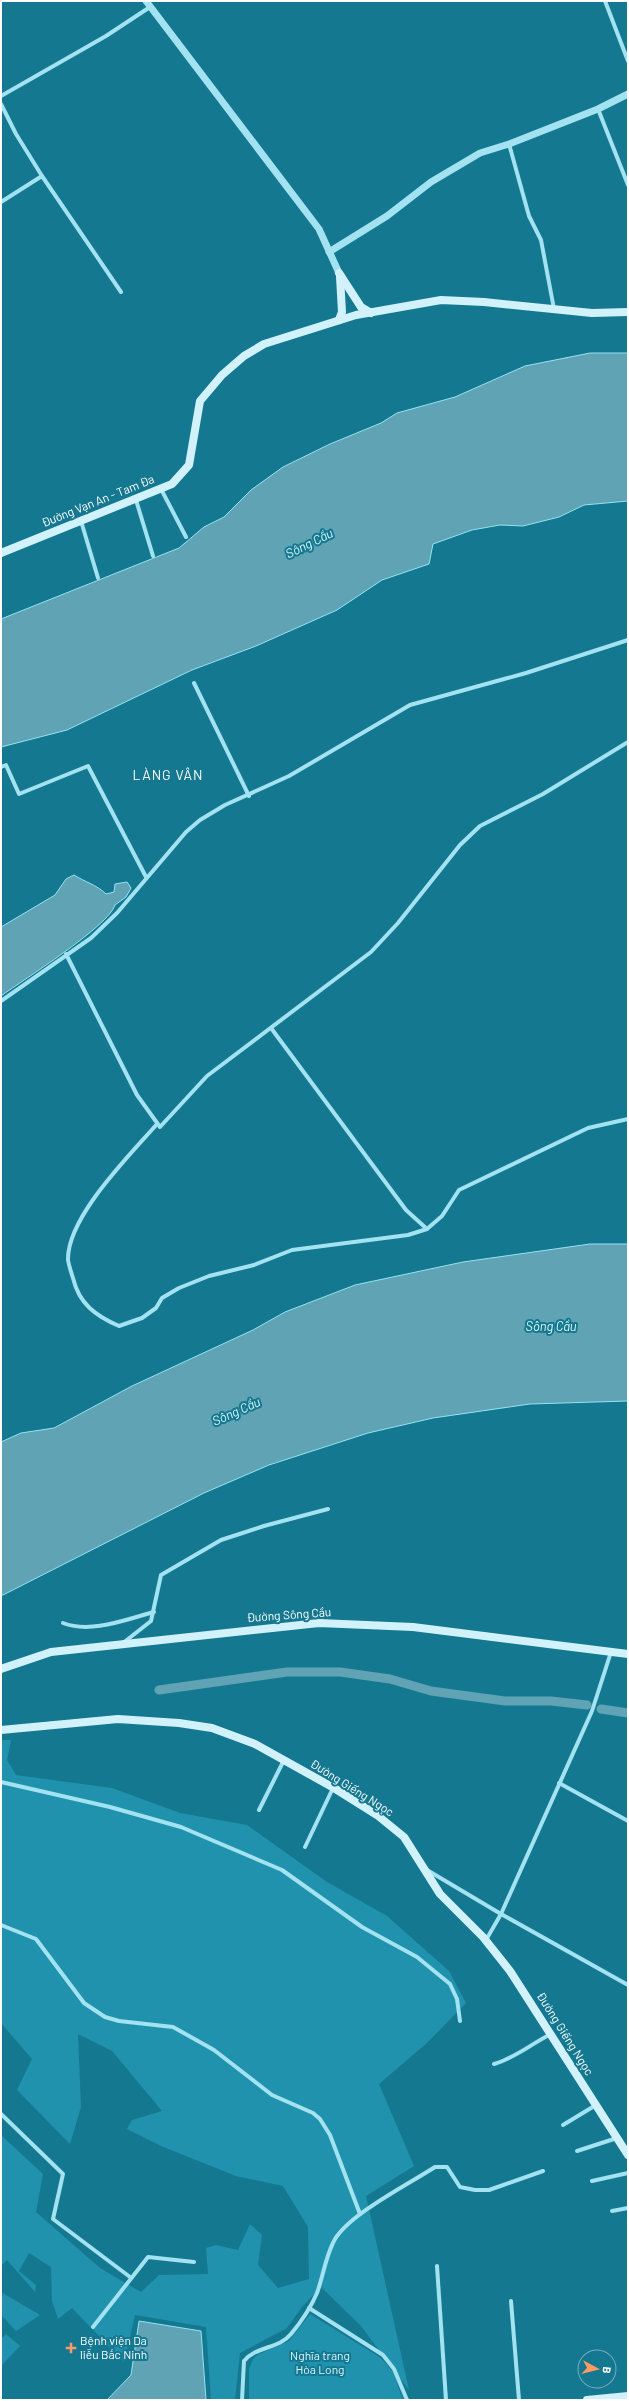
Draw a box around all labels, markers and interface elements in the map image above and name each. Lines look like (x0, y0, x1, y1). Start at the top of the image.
street label: Đường Vạn An - Tam Đa (39, 471, 156, 529)
water label: Sông Cầu (283, 525, 336, 561)
district label: LÀNG VÂN (133, 766, 203, 783)
water label: Sông Cầu (526, 1318, 577, 1334)
water label: Sông Cầu (209, 1393, 263, 1429)
street label: Đường Sông Cầu (246, 1604, 332, 1624)
street label: Đường Giếng Ngọc (308, 1756, 397, 1818)
street label: Đường Giếng Ngọc (535, 1989, 597, 2078)
place label: Bệnh viện Da liễu Bắc Ninh (80, 2333, 147, 2361)
marker: Bệnh viện Da liễu Bắc Ninh (65, 2342, 77, 2354)
park label: Nghĩa trang Hòa Long (290, 2348, 350, 2376)
north arrow (577, 2349, 617, 2389)
text: B (601, 2366, 614, 2375)

